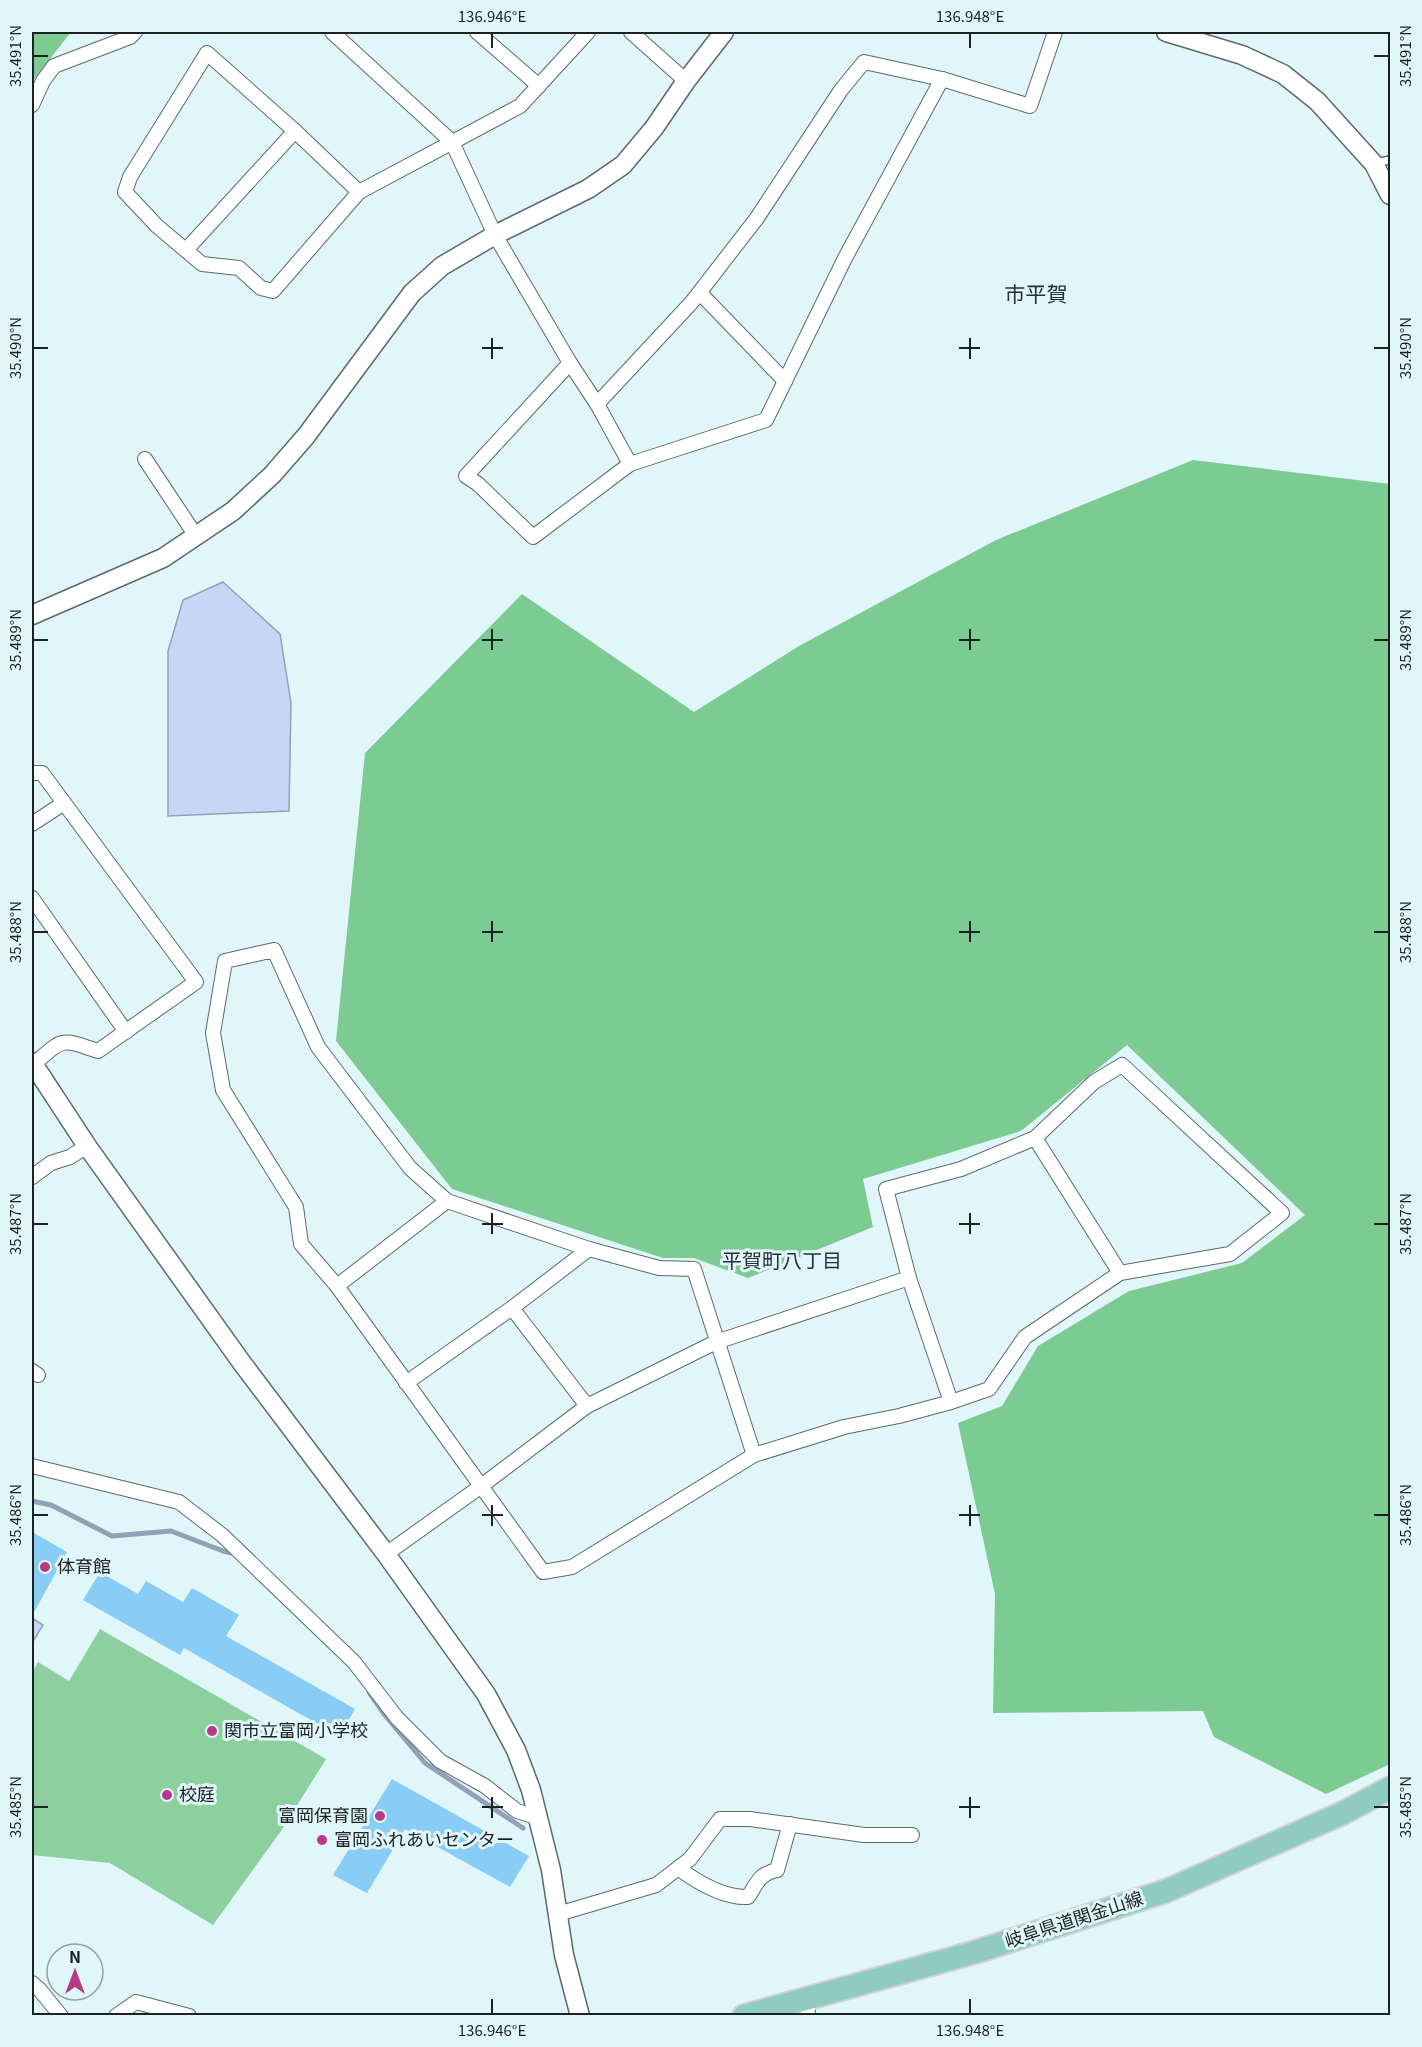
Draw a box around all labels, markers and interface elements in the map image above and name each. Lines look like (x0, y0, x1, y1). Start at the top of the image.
text: 136.946°E (458, 5, 526, 26)
text: 136.948°E (936, 5, 1004, 26)
text: 35.491°N (4, 25, 25, 87)
text: 35.491°N (1394, 25, 1415, 87)
district label: 市平賀 (1005, 278, 1068, 308)
text: 35.490°N (4, 317, 25, 379)
text: 35.490°N (1394, 317, 1415, 379)
text: 35.489°N (4, 609, 25, 671)
text: 35.489°N (1394, 609, 1415, 671)
text: 35.488°N (4, 901, 25, 963)
text: 35.488°N (1394, 901, 1415, 963)
text: 35.487°N (4, 1193, 25, 1255)
text: 35.487°N (1394, 1193, 1415, 1255)
district label: 平賀町八丁目 (722, 1245, 842, 1274)
text: 35.486°N (4, 1484, 25, 1546)
text: 35.486°N (1394, 1484, 1415, 1546)
place label: 体育館 (57, 1552, 111, 1578)
marker: 体育館 (38, 1560, 52, 1574)
place label: 関市立富岡小学校 (224, 1716, 368, 1742)
marker: 関市立富岡小学校 (205, 1724, 219, 1738)
text: 35.485°N (4, 1776, 25, 1838)
text: 35.485°N (1394, 1776, 1415, 1838)
place label: 校庭 (179, 1780, 215, 1806)
marker: 校庭 (160, 1788, 174, 1802)
place label: 富岡保育園 (278, 1801, 368, 1827)
marker: 富岡保育園 (373, 1809, 387, 1823)
place label: 富岡ふれあいセンター (334, 1825, 514, 1851)
marker: 富岡ふれあいセンター (315, 1833, 329, 1847)
street label: 岐阜県道関金山線 (1001, 1883, 1146, 1953)
north arrow (45, 1942, 105, 2002)
text: N (69, 1944, 81, 1968)
text: 136.946°E (458, 2019, 526, 2040)
text: 136.948°E (936, 2019, 1004, 2040)

